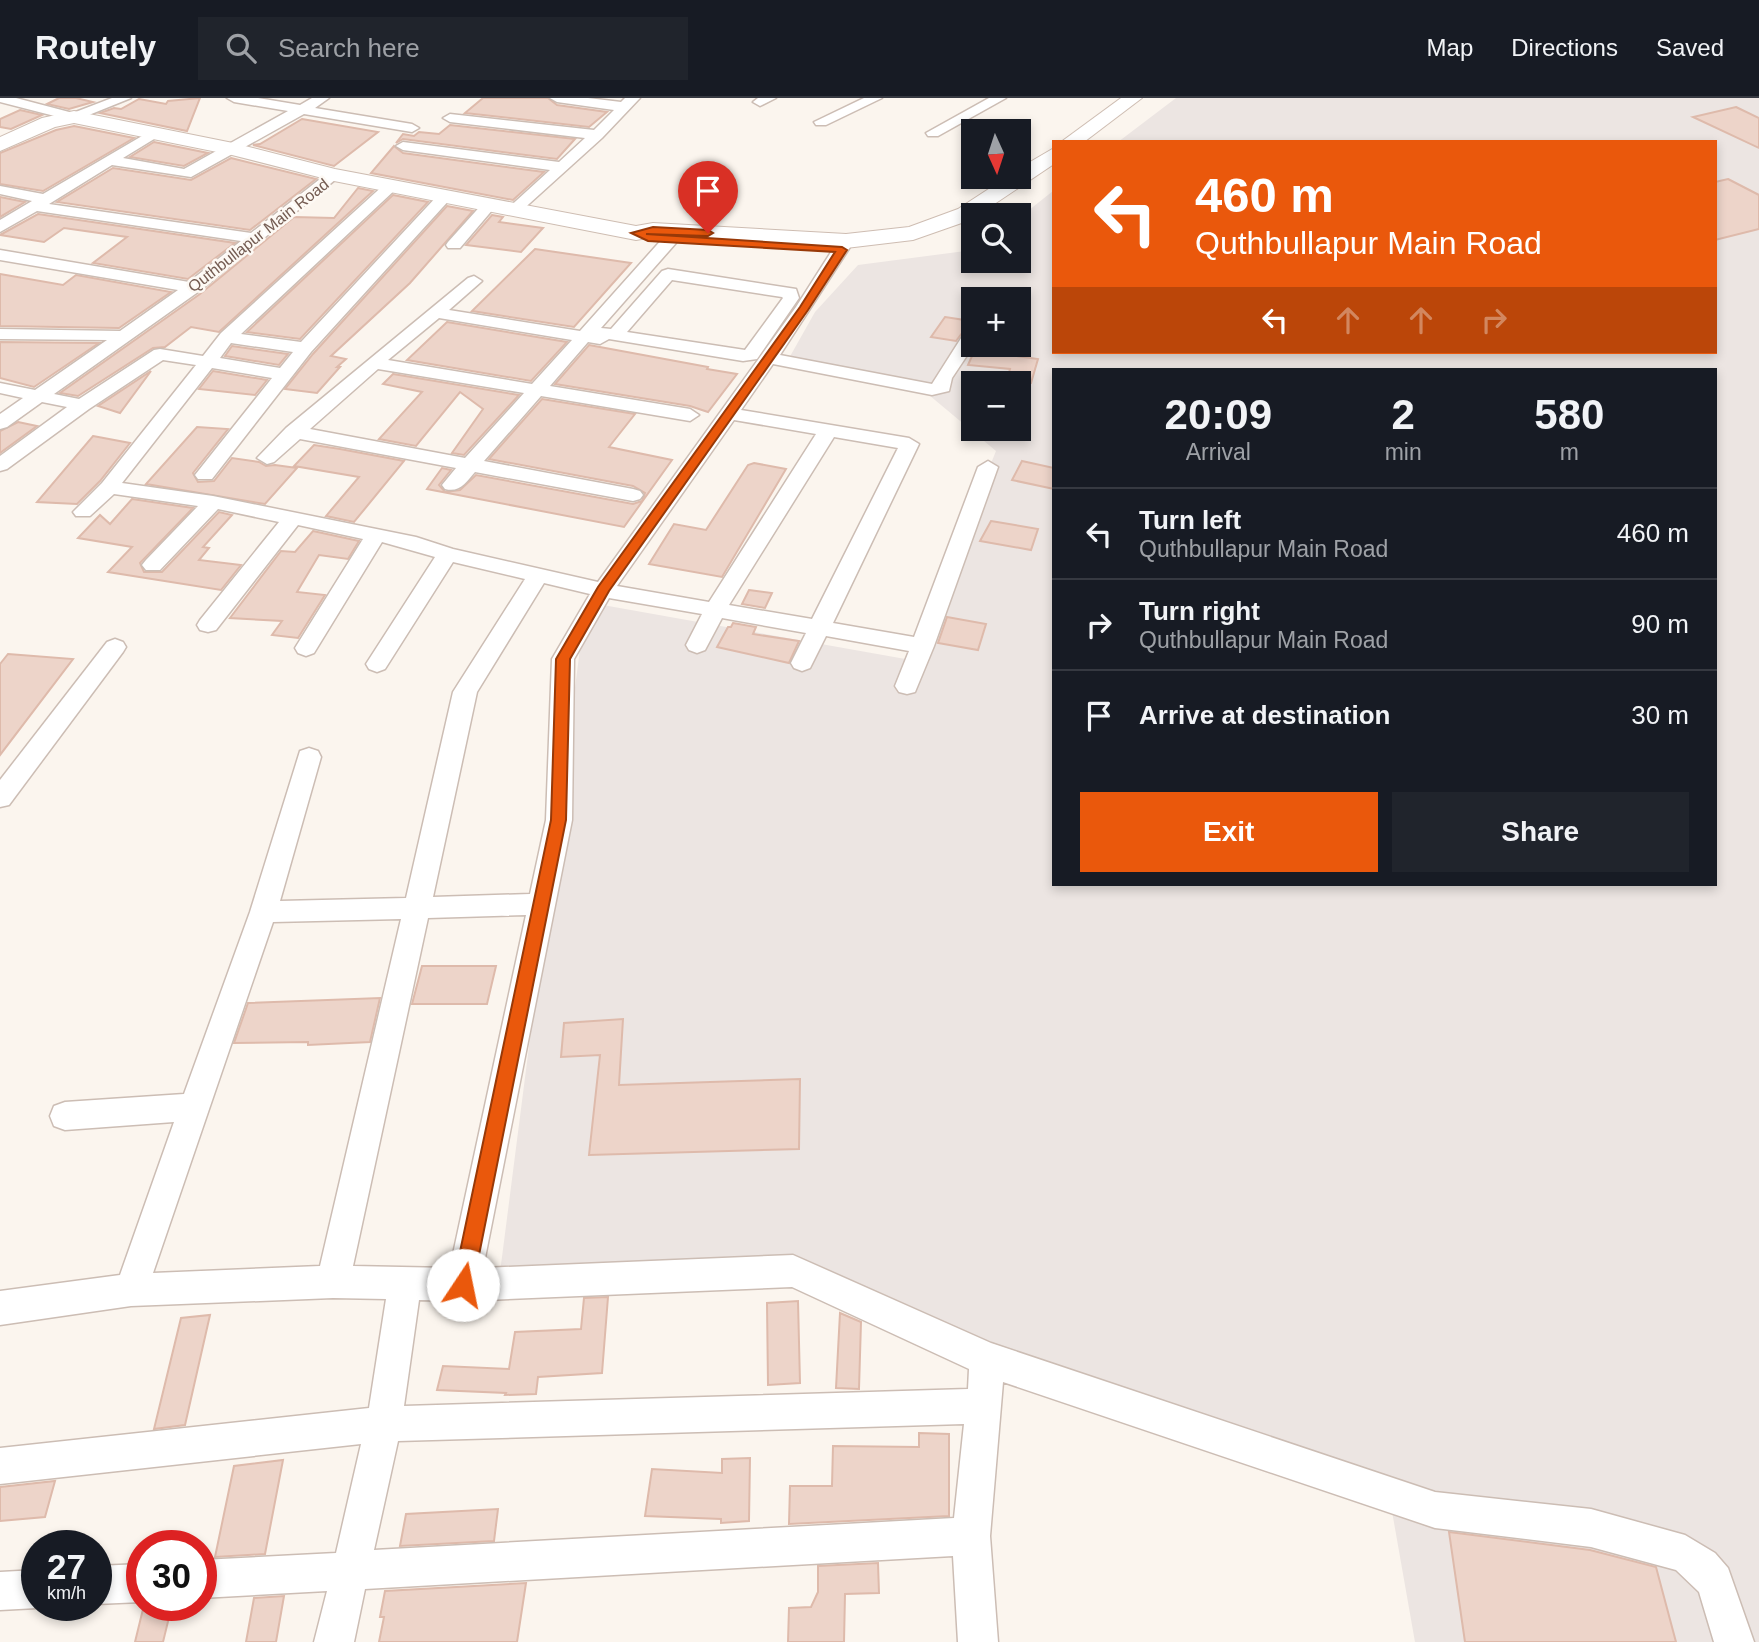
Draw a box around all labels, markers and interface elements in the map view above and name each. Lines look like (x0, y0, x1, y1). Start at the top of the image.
search box (198, 17, 688, 80)
text: Routely (35, 29, 156, 66)
icon: search (222, 29, 260, 67)
text: Search here (278, 33, 420, 63)
text: Map (1427, 34, 1473, 61)
text: Directions (1511, 34, 1618, 61)
text: Saved (1656, 34, 1724, 61)
north arrow (961, 119, 1031, 189)
map controls (961, 119, 1031, 441)
pin (678, 161, 738, 233)
icon: left (1080, 168, 1171, 259)
text: 460 m (1195, 168, 1334, 222)
icon: arrive (689, 172, 727, 210)
street label: Quthbullapur Main Road (185, 175, 332, 295)
button: search (961, 203, 1031, 273)
text: Quthbullapur Main Road (1195, 225, 1542, 261)
button: + (961, 287, 1031, 357)
icon: left (1256, 301, 1294, 339)
icon: ahead (1329, 301, 1367, 339)
icon: ahead (1402, 301, 1440, 339)
icon: right (1475, 301, 1513, 339)
button: − (961, 371, 1031, 441)
text: 20:09 (1165, 391, 1272, 438)
text: 2 (1391, 391, 1415, 438)
text: 580 (1534, 391, 1604, 438)
text: Arrival (1186, 439, 1251, 465)
text: min (1385, 439, 1422, 465)
text: m (1560, 439, 1579, 465)
text: Turn left (1139, 505, 1241, 535)
icon: left (1080, 515, 1118, 553)
text: 460 m (1617, 518, 1689, 548)
text: Quthbullapur Main Road (1139, 536, 1388, 562)
text: Turn right (1139, 596, 1260, 626)
icon: right (1080, 606, 1118, 644)
text: 90 m (1631, 609, 1689, 639)
text: Quthbullapur Main Road (1139, 627, 1388, 653)
icon: arrive (1080, 697, 1118, 735)
text: Arrive at destination (1139, 700, 1390, 730)
text: 30 m (1631, 700, 1689, 730)
button: Exit (1080, 792, 1378, 872)
button: Share (1392, 792, 1689, 872)
position arrow (426, 1248, 500, 1322)
speed limit sign: 30 (126, 1530, 217, 1621)
text: 27 (47, 1547, 86, 1586)
text: km/h (47, 1583, 86, 1603)

